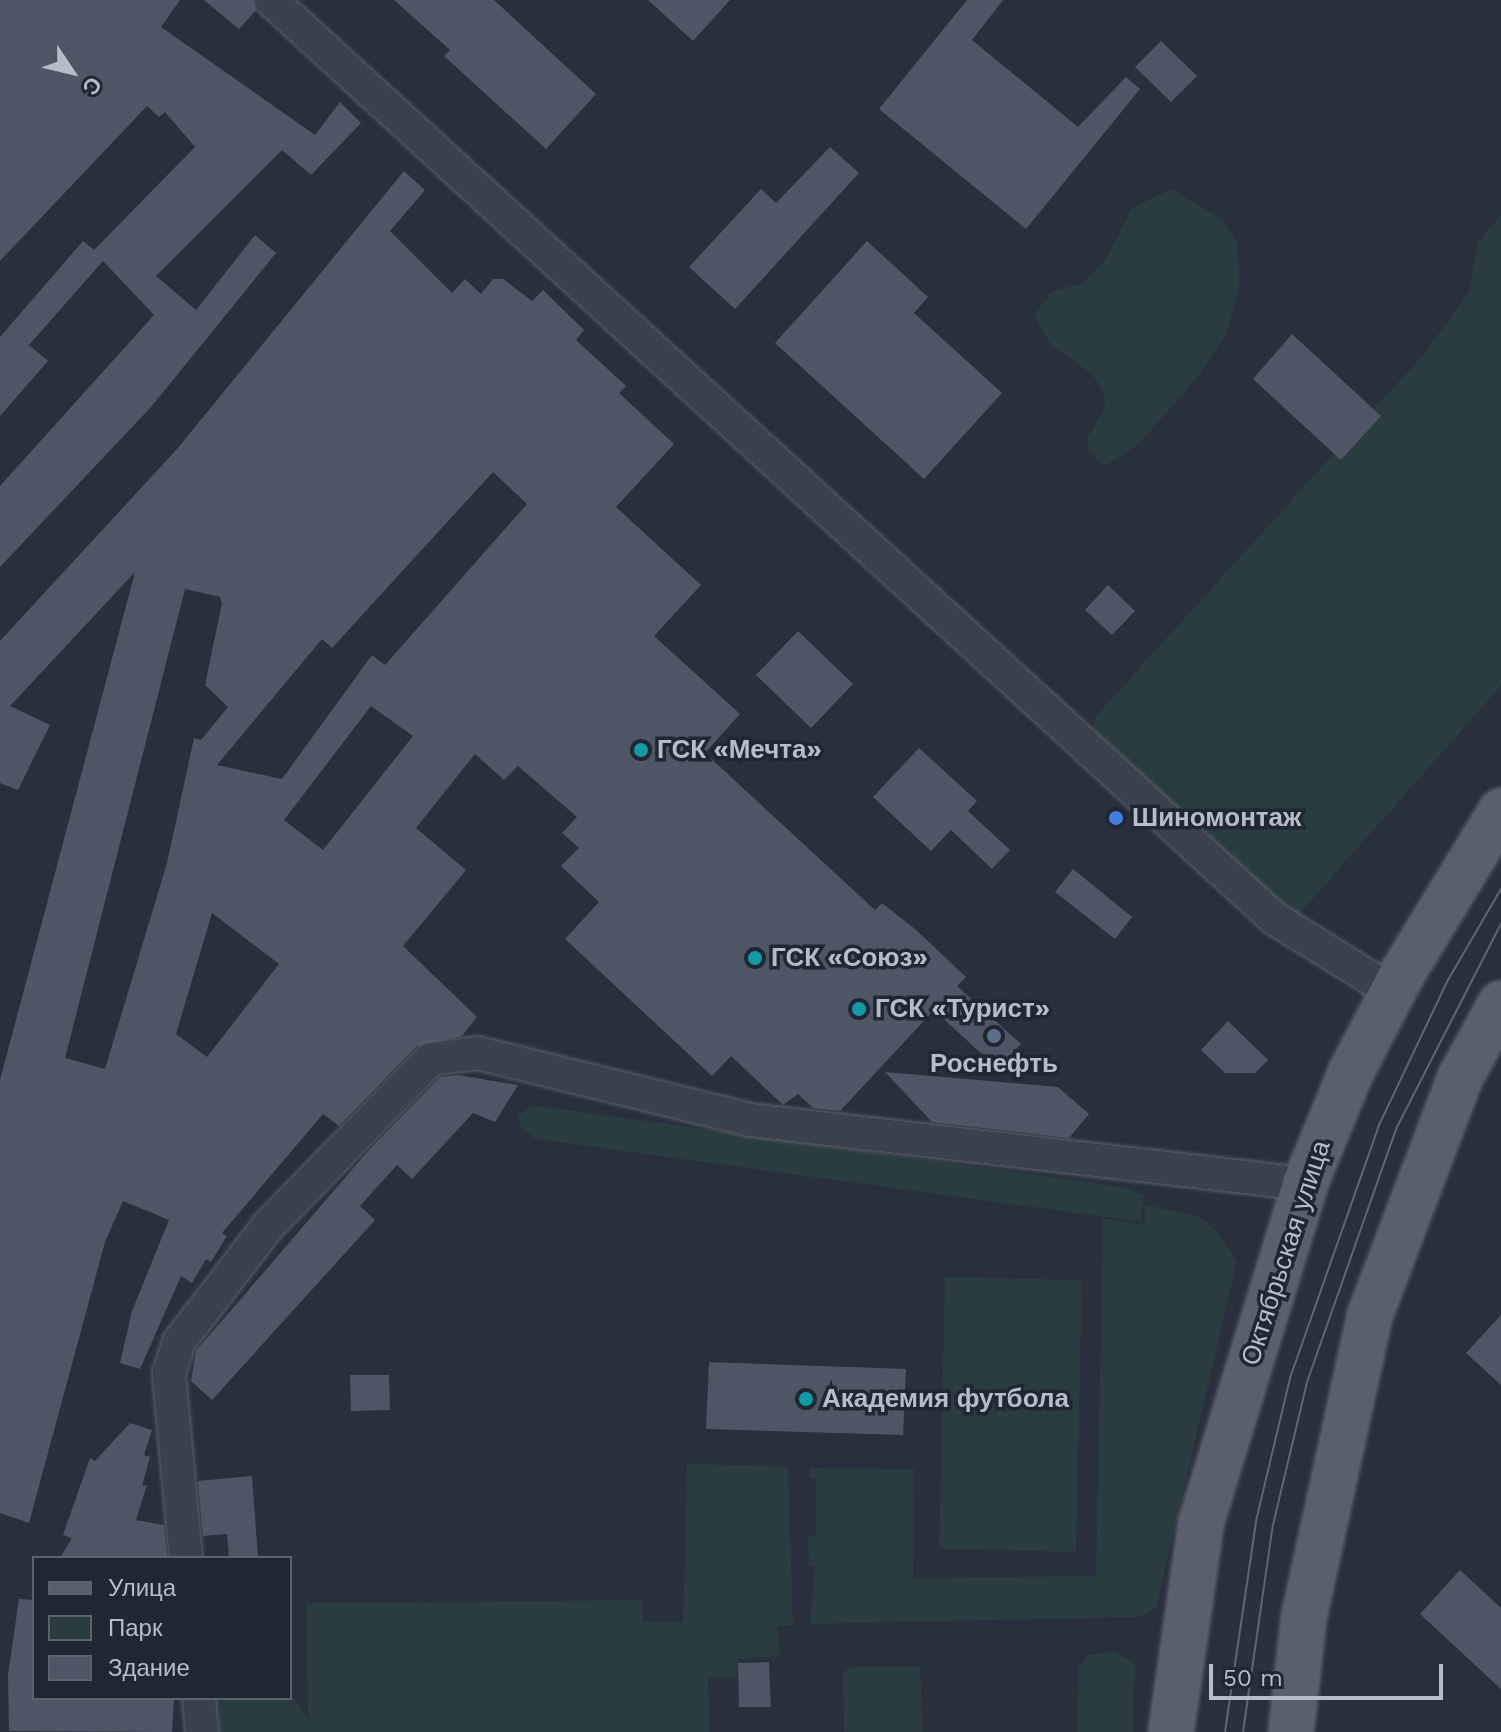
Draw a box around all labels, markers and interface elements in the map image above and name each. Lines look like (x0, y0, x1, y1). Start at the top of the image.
north arrow (32, 32, 112, 112)
text: С (77, 72, 107, 100)
place label: ГСК «Мечта» (657, 734, 822, 766)
marker: ГСК «Мечта» (632, 741, 650, 759)
place label: Шиномонтаж (1132, 802, 1301, 834)
marker: Шиномонтаж (1107, 809, 1125, 827)
place label: ГСК «Союз» (771, 942, 928, 974)
marker: ГСК «Союз» (746, 949, 764, 967)
place label: ГСК «Турист» (875, 993, 1050, 1025)
marker: ГСК «Турист» (850, 1000, 868, 1018)
marker: Роснефть (985, 1027, 1003, 1045)
place label: Роснефть (930, 1048, 1058, 1080)
street label: Октябрьская улица (1235, 1137, 1337, 1369)
place label: Академия футбола (822, 1383, 1069, 1415)
marker: Академия футбола (797, 1390, 815, 1408)
legend (32, 1556, 292, 1700)
text: Улица (108, 1574, 176, 1602)
text: Парк (108, 1614, 162, 1642)
scale bar (1213, 1648, 1447, 1698)
text: Здание (108, 1654, 190, 1682)
text: 50 m (1223, 1664, 1283, 1692)

